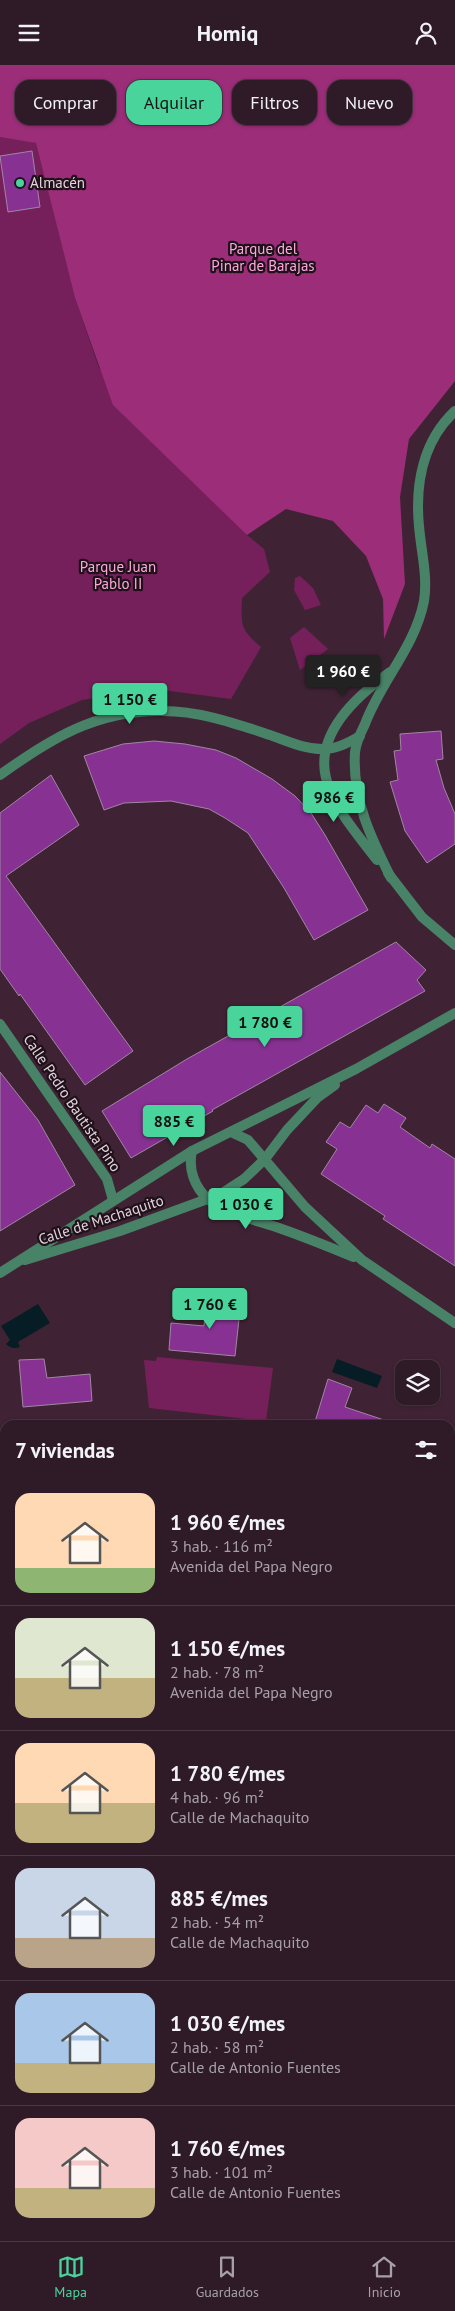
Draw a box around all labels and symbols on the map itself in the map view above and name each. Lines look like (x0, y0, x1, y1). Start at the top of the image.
place label: Almacén (30, 173, 85, 192)
marker: Almacén (14, 177, 26, 189)
park label: Parque del Pinar de Barajas (211, 239, 315, 275)
park label: Parque Juan Pablo II (80, 557, 156, 593)
pin: 1 960 € (297, 655, 389, 697)
pin: 1 150 € (84, 683, 176, 725)
pin: 986 € (299, 781, 369, 823)
pin: 1 780 € (219, 1005, 311, 1048)
street label: Calle Pedro Bautista Pino (19, 1030, 126, 1175)
pin: 885 € (139, 1105, 209, 1147)
pin: 1 030 € (200, 1187, 292, 1230)
street label: Calle de Machaquito (36, 1190, 166, 1249)
pin: 1 760 € (164, 1287, 256, 1330)

